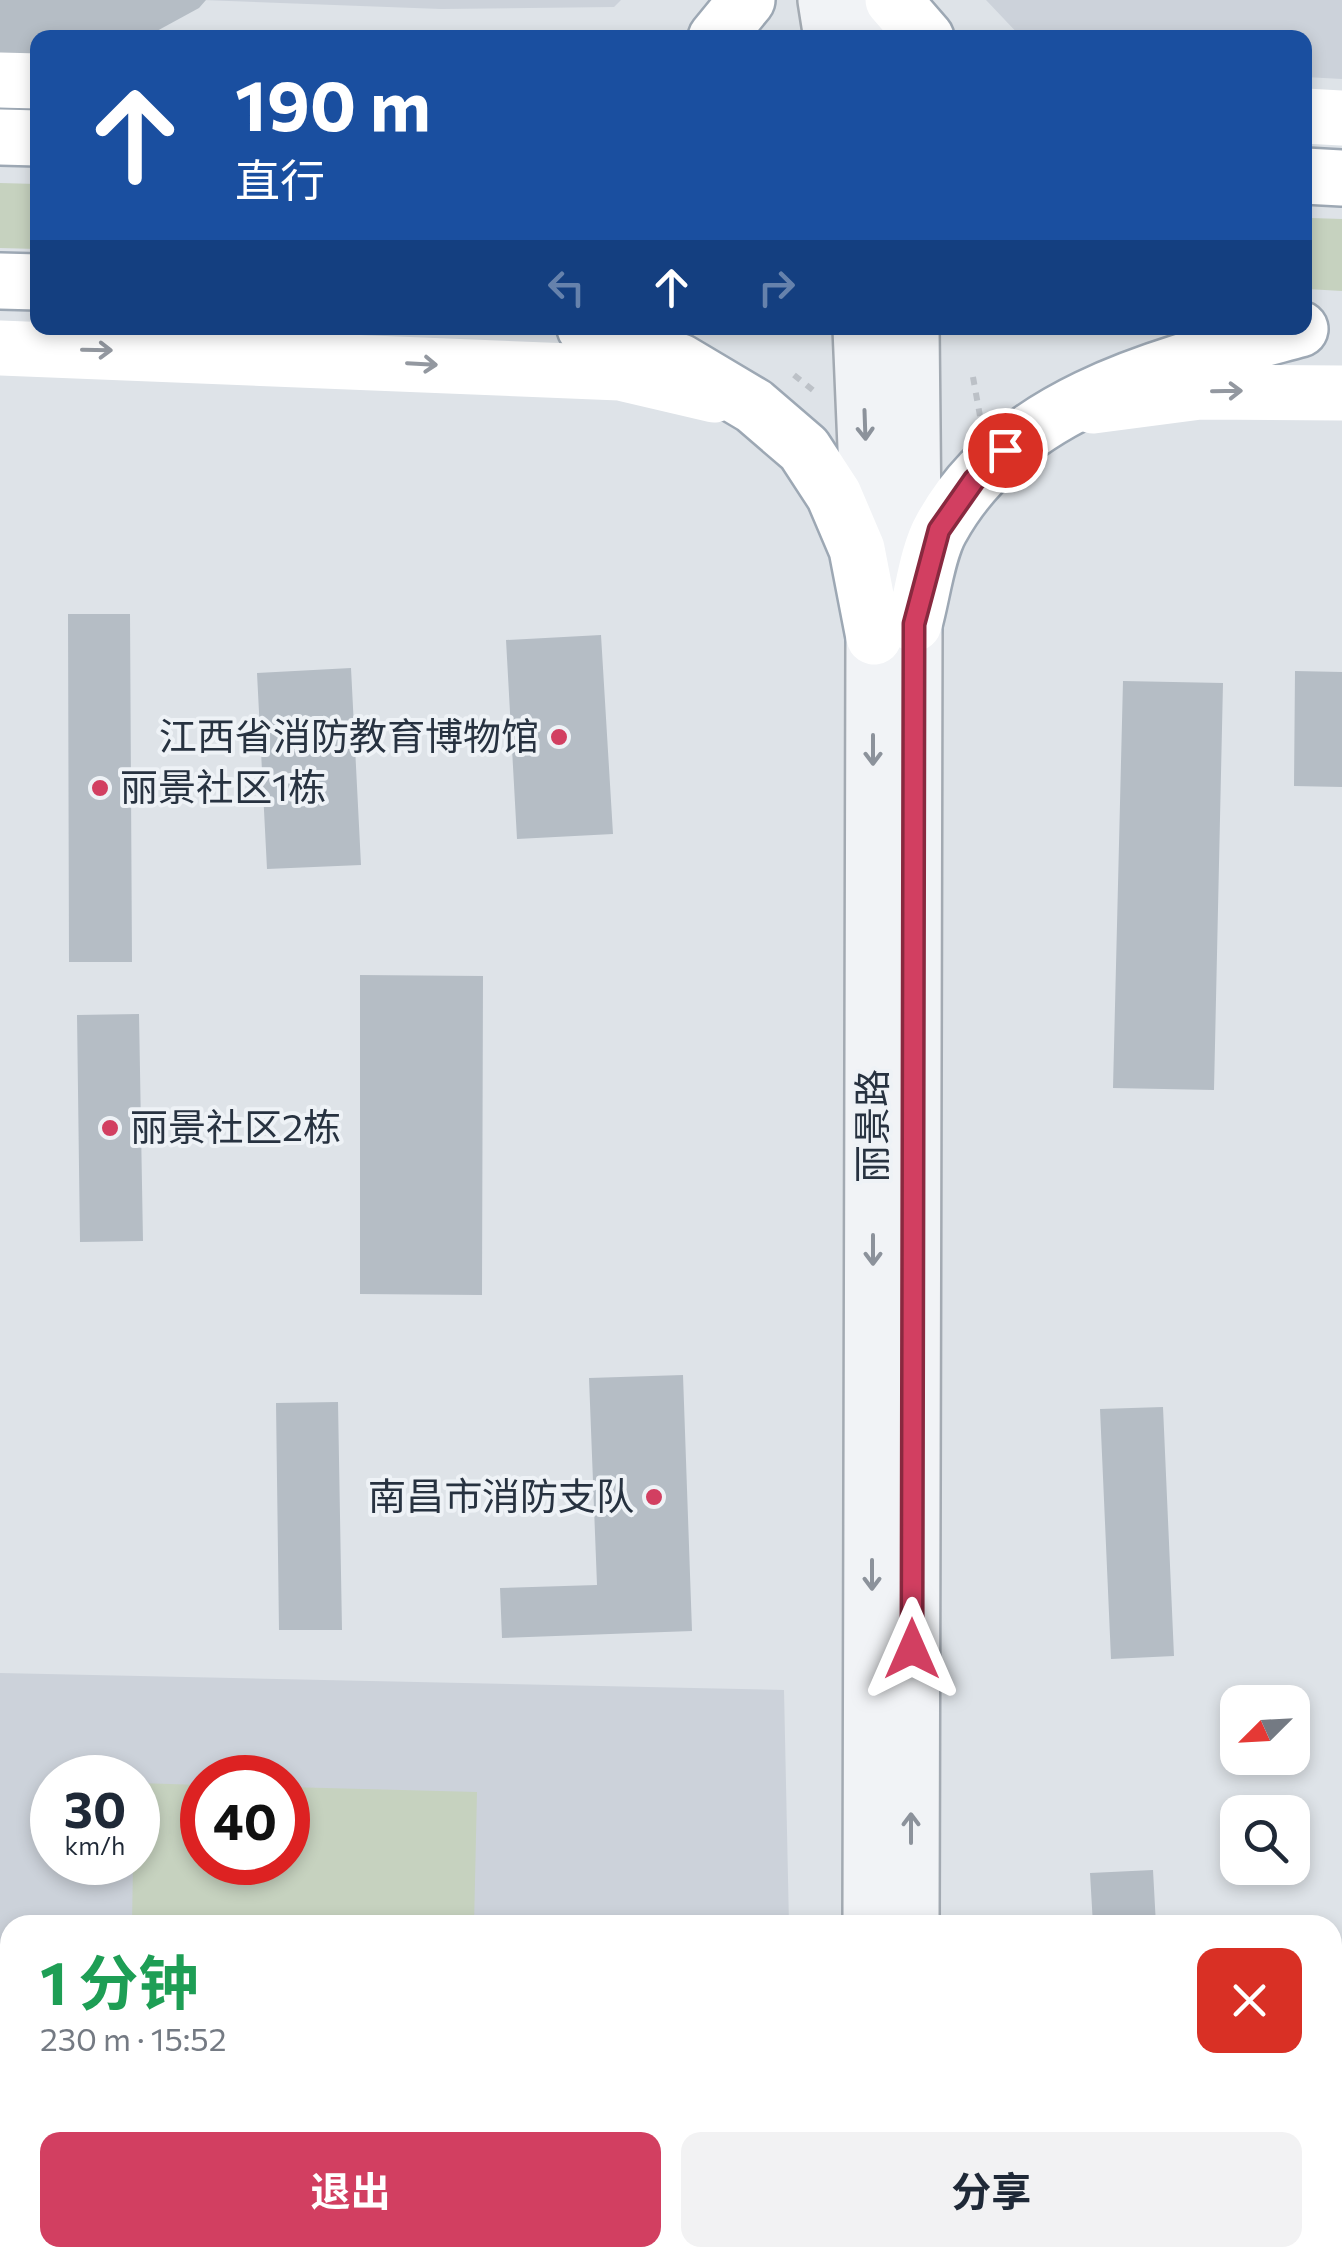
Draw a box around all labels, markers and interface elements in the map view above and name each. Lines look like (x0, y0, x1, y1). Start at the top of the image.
text: 190 m (235, 60, 431, 145)
icon: ahead (70, 70, 200, 200)
text: 直行 (235, 151, 325, 206)
icon: left (539, 260, 594, 315)
icon: ahead (644, 260, 699, 315)
icon: right (749, 260, 804, 315)
one-way arrow (81, 341, 113, 360)
one-way arrow (406, 355, 438, 374)
one-way arrow (1210, 382, 1242, 401)
one-way arrow (855, 408, 874, 440)
pin (963, 408, 1048, 493)
icon: arrive (978, 423, 1033, 478)
place label: 江西省消防教育博物馆 (159, 711, 539, 758)
marker: 江西省消防教育博物馆 (548, 726, 570, 748)
one-way arrow (864, 733, 883, 765)
place label: 丽景社区1栋 (120, 762, 326, 809)
marker: 丽景社区1栋 (89, 777, 111, 799)
street label: 丽景路 (847, 1069, 894, 1183)
place label: 丽景社区2栋 (130, 1102, 341, 1149)
marker: 丽景社区2栋 (99, 1117, 121, 1139)
one-way arrow (864, 1232, 882, 1265)
place label: 南昌市消防支队 (368, 1471, 634, 1518)
marker: 南昌市消防支队 (643, 1486, 665, 1508)
one-way arrow (862, 1558, 882, 1590)
position arrow (860, 1597, 964, 1701)
north arrow (1220, 1685, 1310, 1775)
map controls (1220, 1685, 1310, 1885)
speed limit sign: 40 (180, 1755, 310, 1885)
text: 30 (64, 1777, 126, 1838)
button: search (1220, 1795, 1310, 1885)
one-way arrow (902, 1812, 920, 1844)
text: km/h (65, 1830, 125, 1860)
text: 1 分钟 (40, 1944, 199, 2017)
button: close (1197, 1948, 1302, 2053)
text: 230 m · 15:52 (40, 2018, 226, 2058)
button: 退出 (40, 2132, 661, 2247)
button: 分享 (681, 2132, 1302, 2247)

